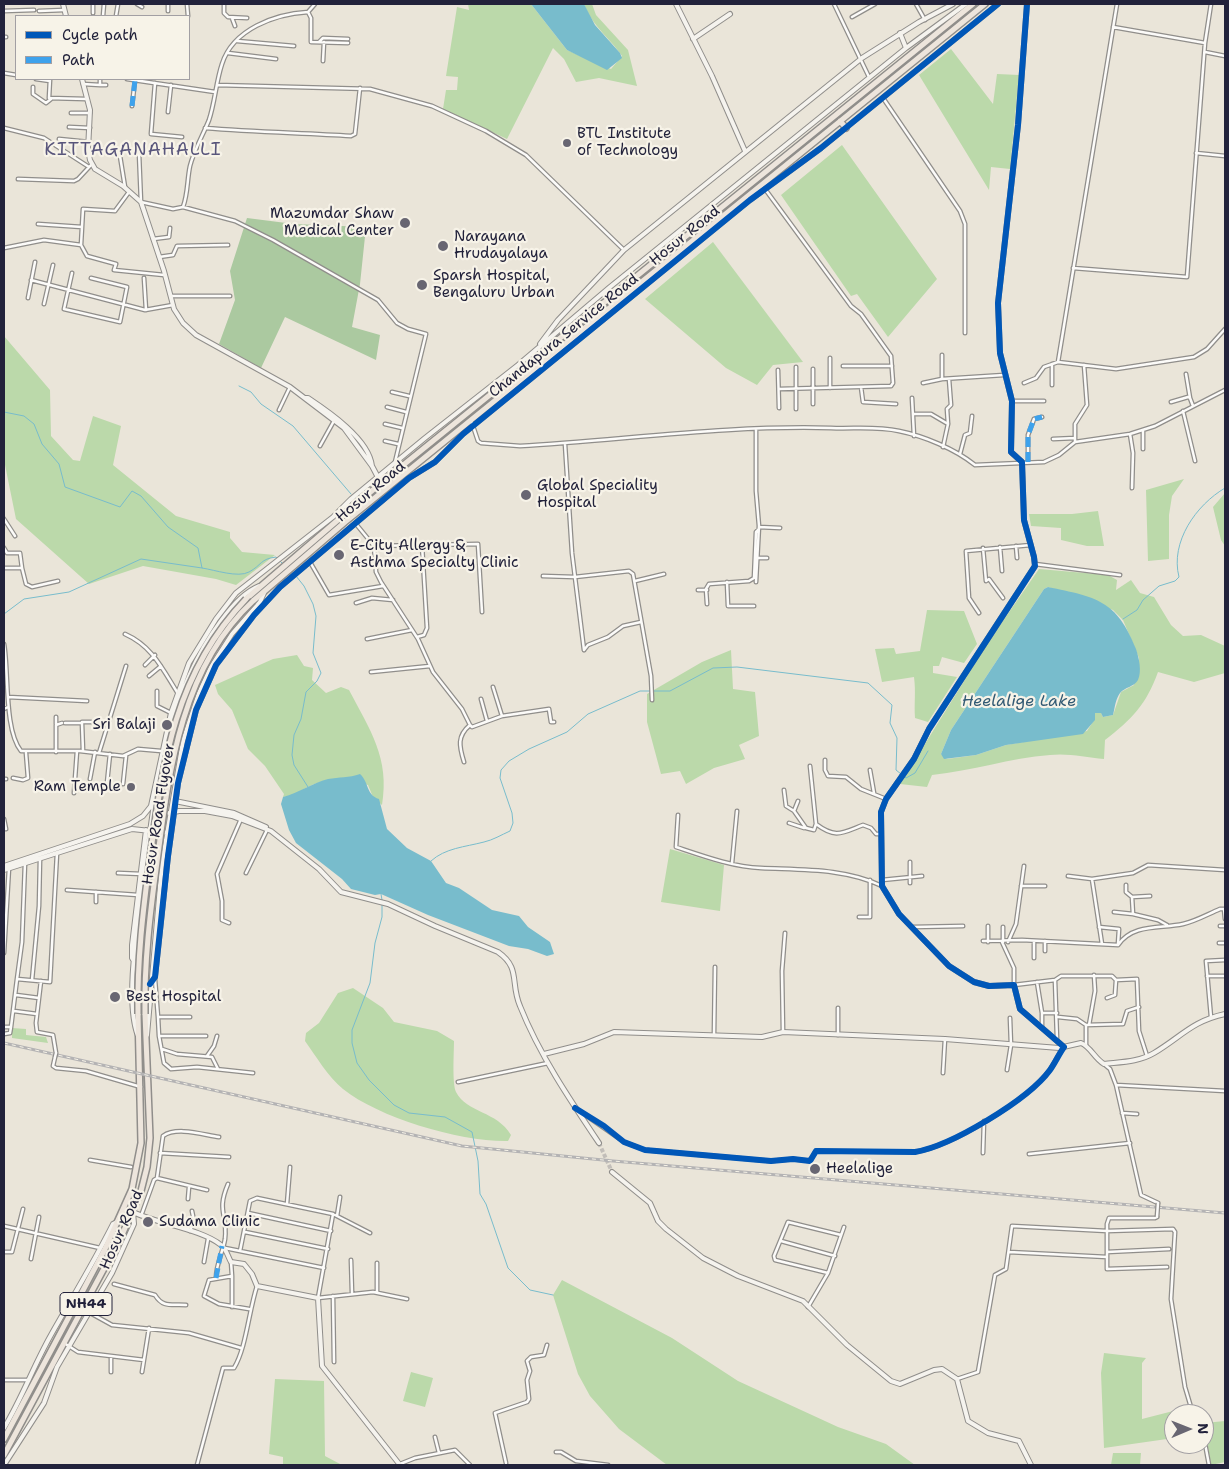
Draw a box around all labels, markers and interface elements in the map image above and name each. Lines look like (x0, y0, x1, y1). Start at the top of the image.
legend (15, 15, 190, 80)
text: Cycle path (62, 25, 138, 45)
text: Path (62, 50, 95, 70)
place label: BTL Institute of Technology (577, 125, 678, 160)
marker: BTL Institute of Technology (561, 137, 573, 149)
district label: KITTAGANAHALLI (43, 139, 223, 161)
street label: Hosur Road (646, 202, 724, 270)
place label: Mazumdar Shaw Medical Center (270, 205, 394, 240)
marker: Mazumdar Shaw Medical Center (398, 216, 412, 230)
place label: Narayana Hrudayalaya (454, 228, 548, 263)
marker: Narayana Hrudayalaya (436, 239, 450, 253)
place label: Sparsh Hospital, Bengaluru Urban (433, 267, 555, 302)
street label: Chandapura Service Road (486, 270, 642, 402)
marker: Sparsh Hospital, Bengaluru Urban (415, 278, 429, 292)
street label: Hosur Road (333, 458, 409, 526)
place label: Global Speciality Hospital (537, 477, 658, 512)
marker: Global Speciality Hospital (519, 488, 533, 502)
place label: E-City Allergy & Asthma Specialty Clinic (350, 537, 519, 572)
marker: E-City Allergy & Asthma Specialty Clinic (332, 548, 346, 562)
water label: Heelalige Lake (962, 692, 1076, 712)
place label: Sri Balaji (92, 716, 156, 734)
marker: Sri Balaji (160, 718, 174, 732)
street label: Hosur Road Flyover (139, 742, 179, 886)
place label: Ram Temple (34, 778, 121, 796)
marker: Ram Temple (125, 781, 137, 793)
place label: Best Hospital (126, 988, 221, 1006)
marker: Best Hospital (108, 990, 122, 1004)
place label: Heelalige (826, 1160, 893, 1178)
marker: Heelalige (808, 1162, 822, 1176)
street label: Hosur Road (96, 1187, 148, 1273)
place label: Sudama Clinic (159, 1213, 260, 1231)
marker: Sudama Clinic (141, 1215, 155, 1229)
road number: NH44 (60, 1292, 112, 1316)
north arrow (1164, 1404, 1214, 1454)
text: N (1194, 1423, 1212, 1434)

